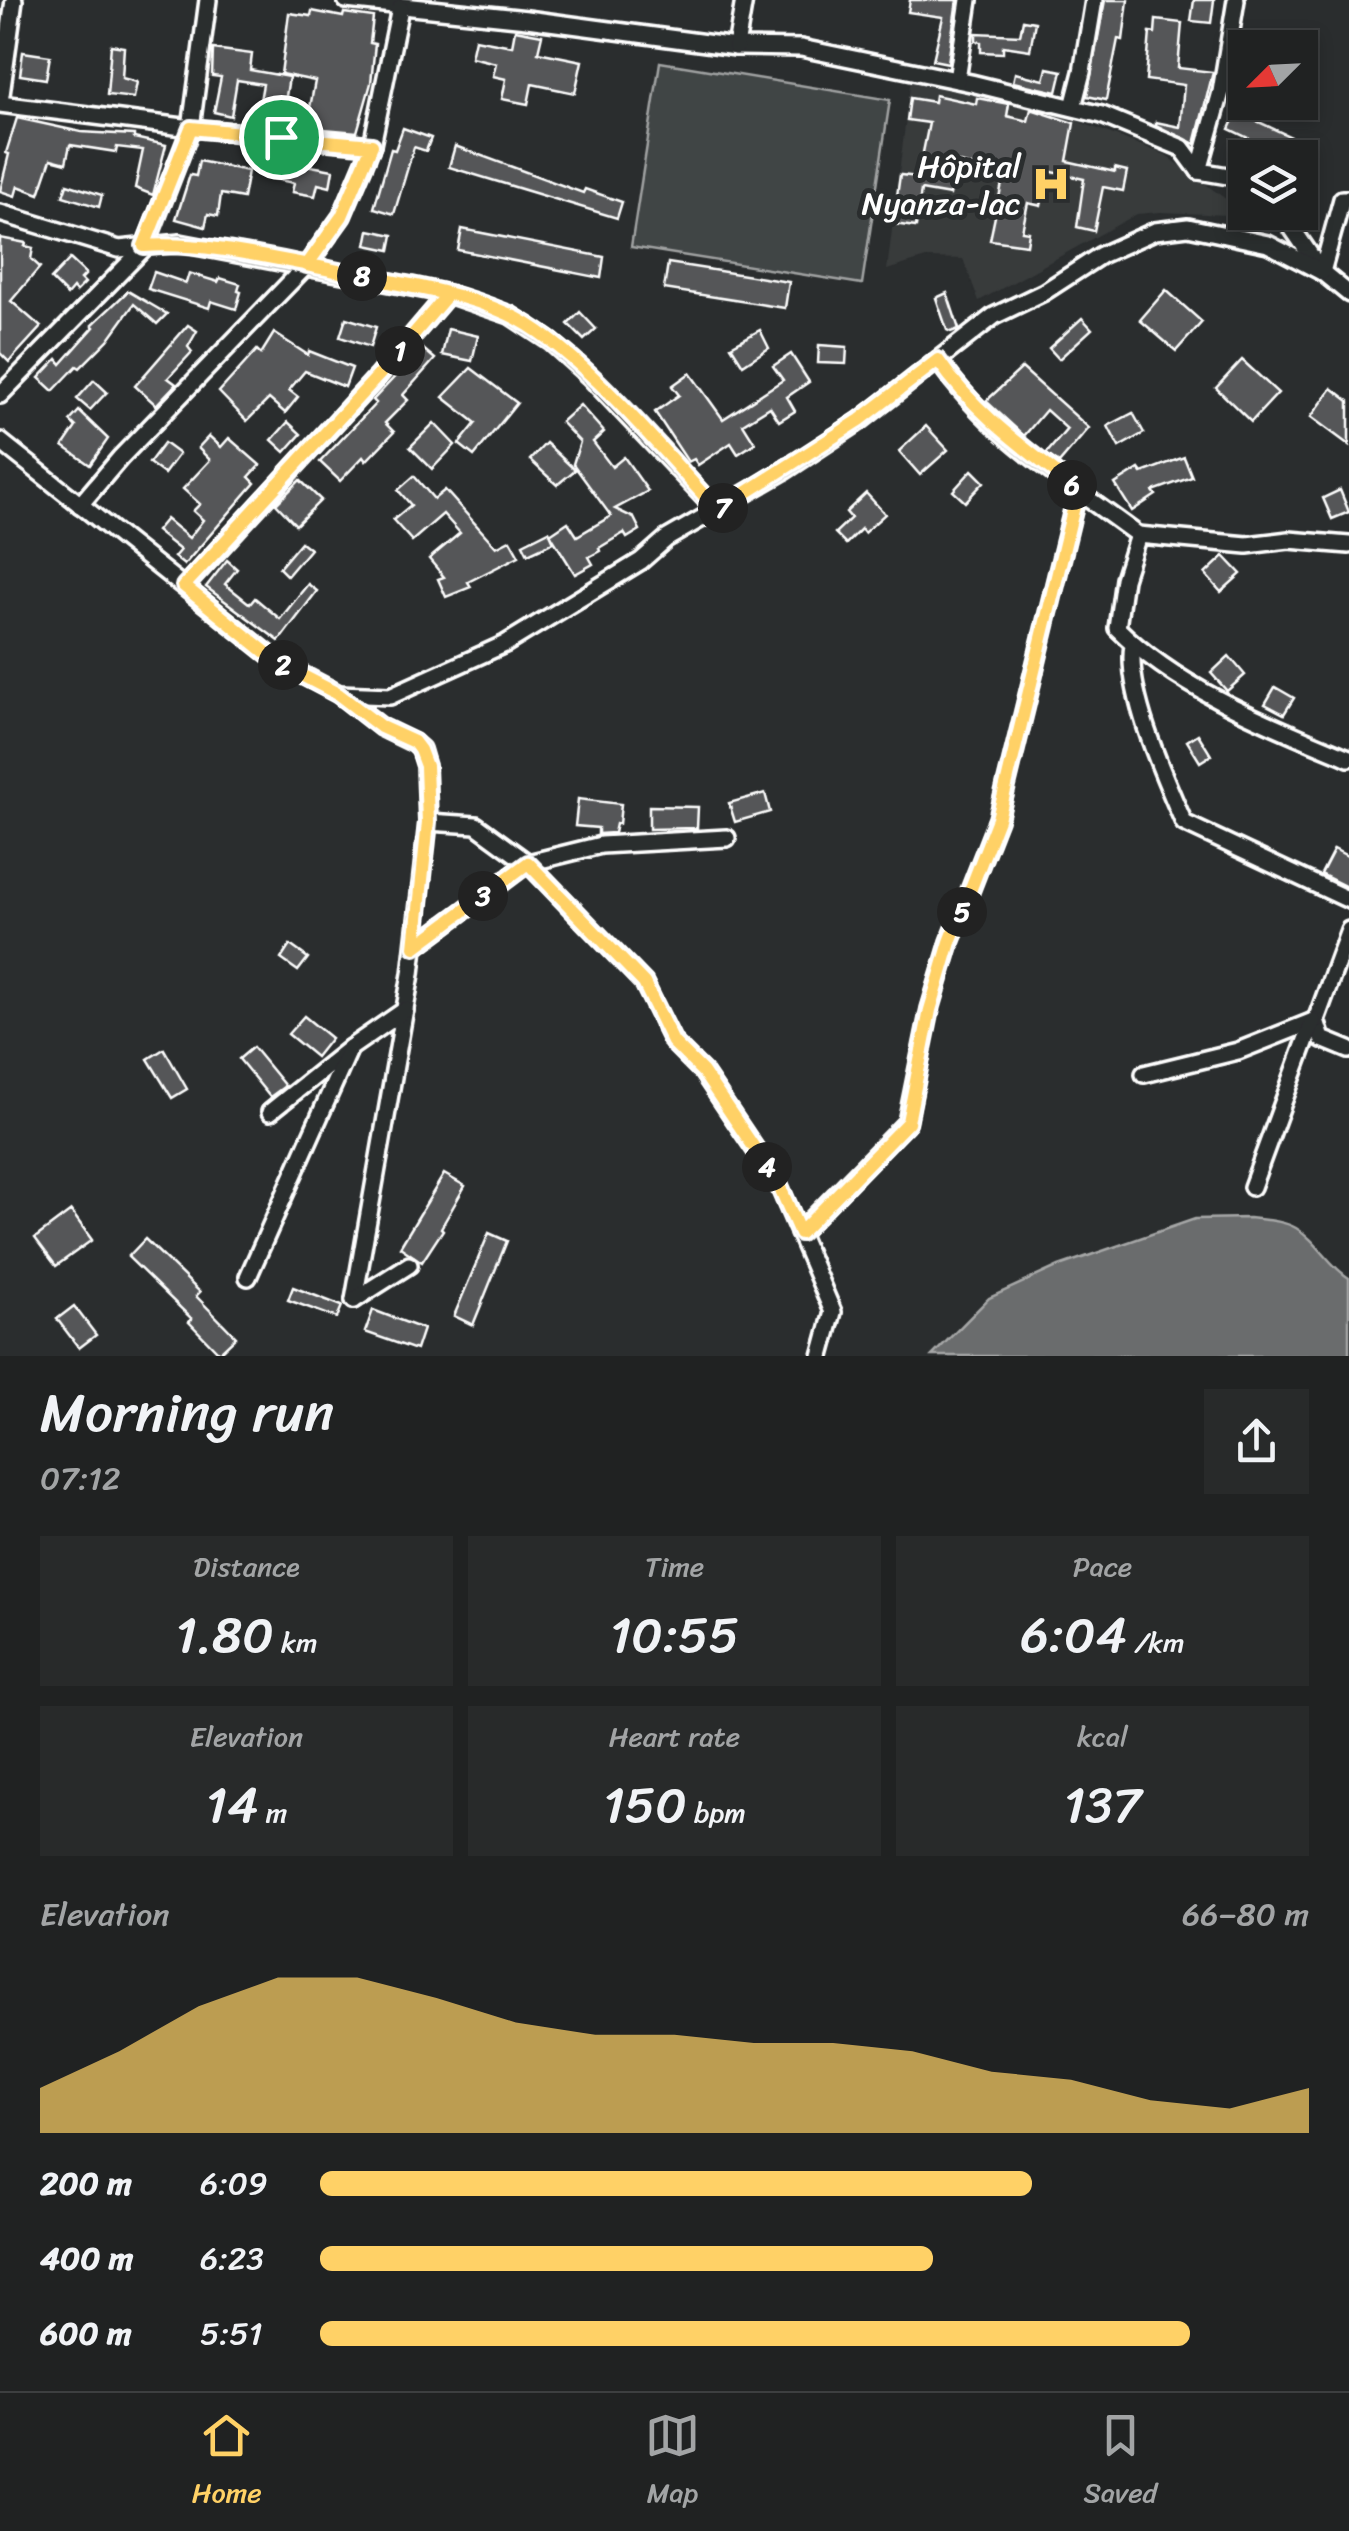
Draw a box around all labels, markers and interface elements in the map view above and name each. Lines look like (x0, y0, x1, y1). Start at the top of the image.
north arrow (1228, 30, 1318, 120)
map controls (1228, 30, 1318, 230)
pin (239, 95, 324, 180)
icon: arrive (254, 110, 309, 165)
place label: Hôpital Nyanza-lac (862, 138, 1022, 232)
button: layers (1228, 140, 1318, 230)
hospital icon: Hôpital Nyanza-lac (1030, 163, 1072, 205)
pin: 8 (337, 251, 387, 301)
text: 8 (354, 251, 370, 300)
pin: 1 (375, 326, 425, 376)
text: 1 (394, 326, 406, 375)
pin: 6 (1047, 460, 1097, 510)
text: 6 (1064, 460, 1080, 509)
pin: 7 (698, 483, 748, 533)
text: 7 (715, 483, 731, 532)
pin: 2 (258, 640, 308, 690)
text: 2 (275, 640, 291, 689)
pin: 3 (458, 871, 508, 921)
text: 3 (475, 871, 491, 920)
pin: 5 (937, 887, 987, 937)
text: 5 (953, 887, 971, 936)
pin: 4 (742, 1142, 792, 1192)
text: 4 (758, 1142, 776, 1191)
text: Morning run (40, 1364, 334, 1461)
button: share (1204, 1389, 1309, 1494)
text: 07:12 (40, 1450, 120, 1507)
text: Distance (193, 1542, 300, 1591)
text: Time (645, 1542, 704, 1591)
text: Pace (1073, 1542, 1132, 1591)
text: 1.80 (176, 1591, 274, 1680)
text: 10:55 (610, 1591, 739, 1680)
text: 6:04 (1021, 1591, 1127, 1680)
text: km (274, 1618, 317, 1667)
text: /km (1127, 1618, 1184, 1667)
text: Elevation (190, 1712, 303, 1761)
text: Heart rate (609, 1712, 740, 1761)
text: kcal (1077, 1712, 1128, 1761)
text: 14 (206, 1761, 258, 1850)
text: 150 (603, 1761, 687, 1850)
text: 137 (1064, 1761, 1141, 1850)
text: m (258, 1788, 287, 1837)
text: bpm (687, 1788, 746, 1837)
text: Elevation (40, 1886, 170, 1943)
text: 66–80 m (1182, 1886, 1309, 1943)
text: 200 m (40, 2155, 132, 2212)
text: 6:09 (200, 2155, 268, 2212)
text: 400 m (40, 2230, 133, 2287)
text: 6:23 (200, 2230, 264, 2287)
text: 600 m (40, 2305, 132, 2362)
text: 5:51 (200, 2305, 263, 2362)
tab: Home (192, 2408, 262, 2517)
tab: Map (645, 2408, 700, 2517)
tab: Saved (1083, 2408, 1157, 2517)

